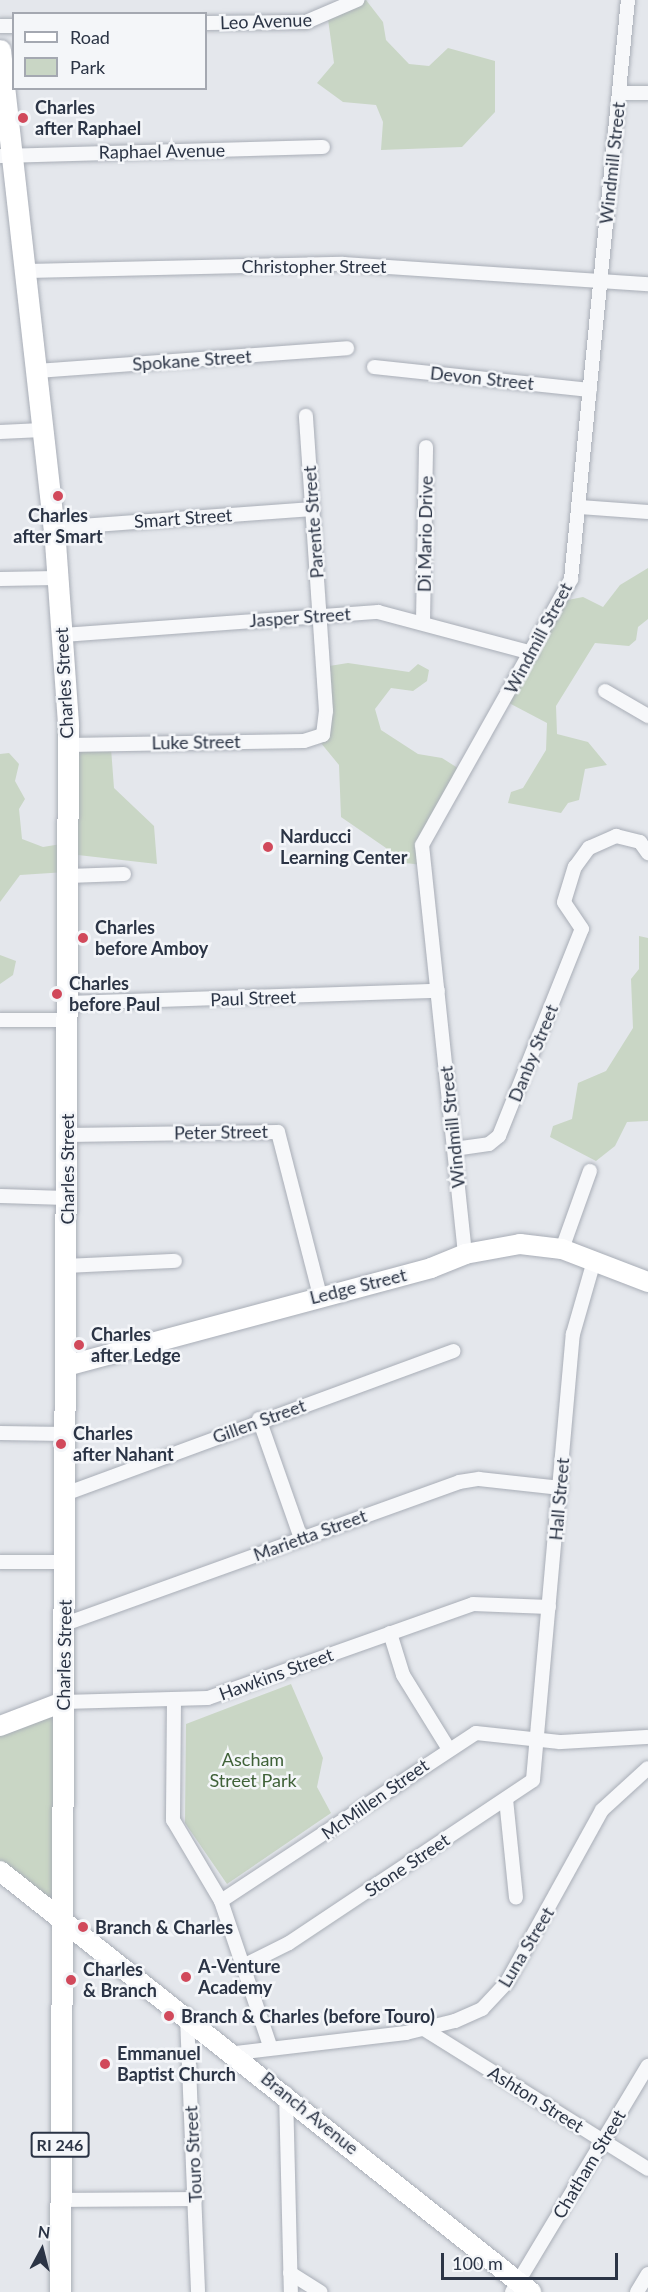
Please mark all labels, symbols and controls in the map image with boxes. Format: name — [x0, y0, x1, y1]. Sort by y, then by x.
street label: Leo Avenue — [219, 9, 313, 33]
legend — [12, 12, 207, 90]
text: Road — [70, 26, 110, 48]
text: Park — [70, 56, 105, 78]
place label: Charles after Raphael — [35, 97, 141, 140]
street label: Windmill Street — [595, 101, 629, 225]
marker: Charles after Raphael — [16, 111, 30, 125]
street label: Raphael Avenue — [98, 139, 226, 163]
street label: Christopher Street — [241, 255, 387, 277]
street label: Spokane Street — [132, 345, 252, 375]
street label: Devon Street — [429, 362, 535, 394]
street label: Parente Street — [298, 465, 328, 579]
street label: Di Mario Drive — [413, 476, 437, 592]
marker: Charles after Smart — [51, 489, 65, 503]
street label: Smart Street — [133, 504, 233, 532]
place label: Charles after Smart — [13, 505, 103, 548]
street label: Windmill Street — [500, 579, 576, 697]
street label: Jasper Street — [248, 603, 352, 631]
street label: Charles Street — [50, 627, 78, 739]
street label: Luke Street — [151, 730, 241, 754]
place label: Narducci Learning Center — [280, 826, 407, 868]
marker: Narducci Learning Center — [261, 840, 275, 854]
place label: Charles before Amboy — [95, 917, 209, 960]
marker: Charles before Amboy — [76, 931, 90, 945]
place label: Charles before Paul — [69, 973, 160, 1016]
street label: Paul Street — [210, 986, 296, 1010]
marker: Charles before Paul — [50, 987, 64, 1001]
street label: Danby Street — [504, 1001, 562, 1105]
street label: Windmill Street — [435, 1065, 469, 1189]
street label: Charles Street — [56, 1113, 78, 1225]
street label: Peter Street — [174, 1120, 268, 1144]
street label: Ledge Street — [307, 1264, 409, 1308]
place label: Charles after Ledge — [91, 1324, 181, 1366]
marker: Charles after Ledge — [72, 1338, 86, 1352]
street label: Gillen Street — [210, 1394, 308, 1448]
place label: Charles after Nahant — [73, 1423, 174, 1466]
marker: Charles after Nahant — [54, 1437, 68, 1451]
street label: Hall Street — [545, 1457, 573, 1541]
street label: Marietta Street — [250, 1505, 370, 1565]
street label: Charles Street — [52, 1599, 76, 1711]
street label: Hawkins Street — [216, 1643, 336, 1705]
park label: Ascham Street Park — [209, 1749, 297, 1792]
street label: McMillen Street — [317, 1754, 433, 1844]
street label: Stone Street — [361, 1829, 453, 1901]
street label: Luna Street — [494, 1903, 558, 1991]
place label: Branch & Charles — [95, 1916, 233, 1938]
marker: Branch & Charles — [76, 1920, 90, 1934]
place label: A-Venture Academy — [198, 1956, 280, 1998]
place label: Charles & Branch — [83, 1959, 157, 2002]
marker: A-Venture Academy — [179, 1970, 193, 1984]
marker: Charles & Branch — [64, 1973, 78, 1987]
place label: Branch & Charles (before Touro) — [181, 2005, 435, 2027]
marker: Branch & Charles (before Touro) — [162, 2009, 176, 2023]
place label: Emmanuel Baptist Church — [117, 2043, 236, 2086]
marker: Emmanuel Baptist Church — [98, 2057, 112, 2071]
street label: Ashton Street — [484, 2061, 588, 2137]
street label: Branch Avenue — [257, 2067, 363, 2159]
street label: Touro Street — [180, 2105, 206, 2203]
street label: Chatham Street — [548, 2106, 630, 2222]
road number: RI 246 — [30, 2132, 90, 2158]
north arrow — [12, 2220, 72, 2280]
text: N — [37, 2221, 52, 2242]
scale bar — [444, 2241, 621, 2279]
text: 100 m — [452, 2252, 503, 2274]

